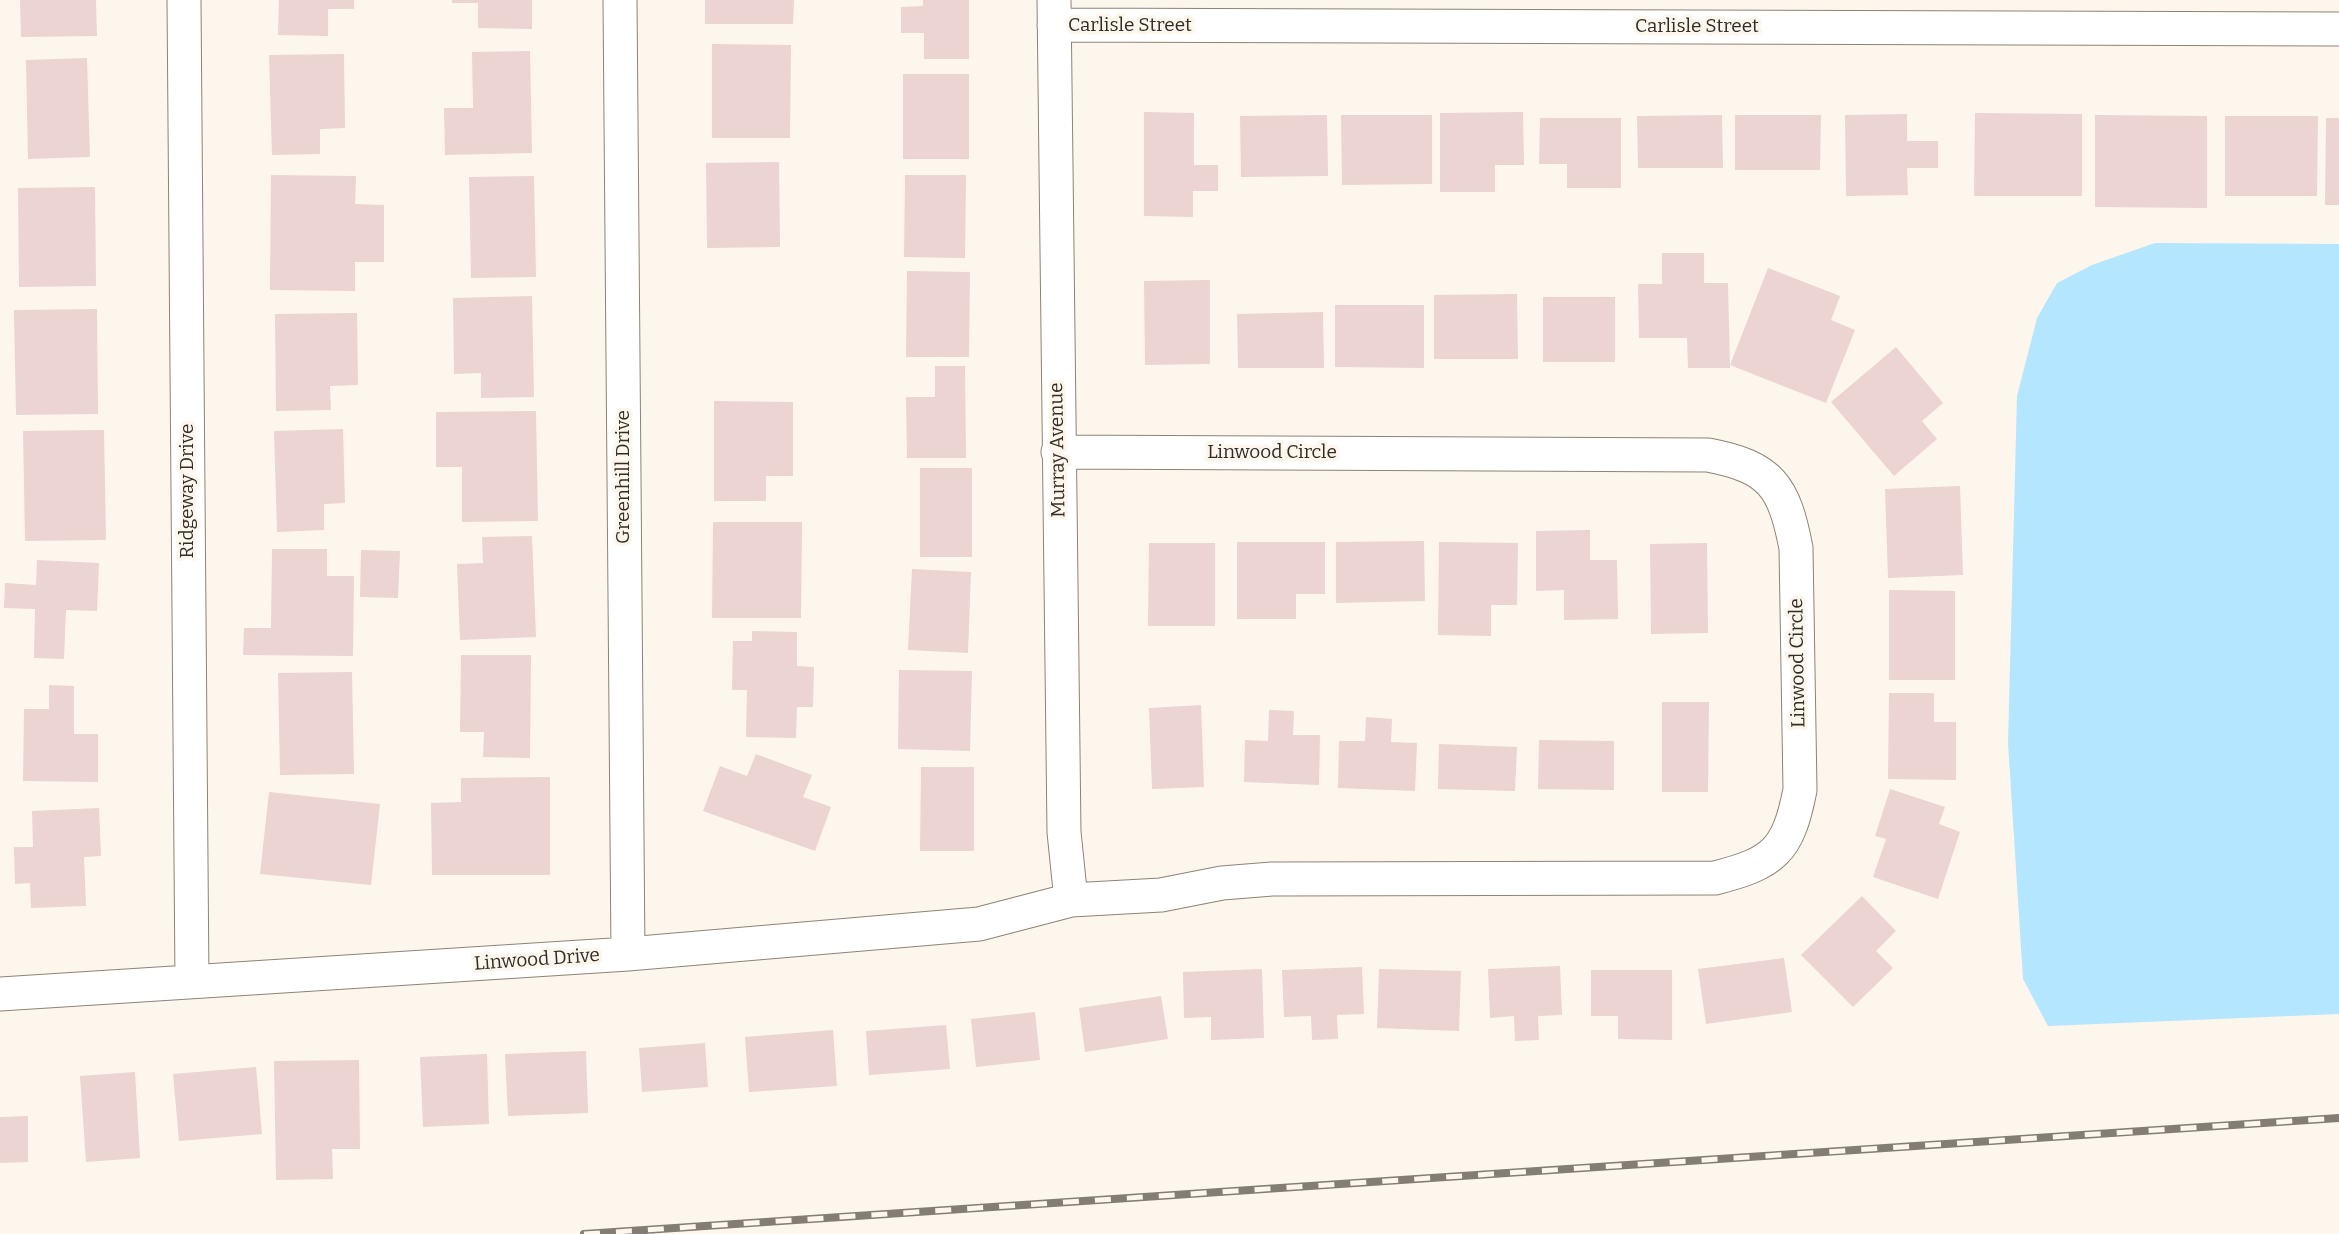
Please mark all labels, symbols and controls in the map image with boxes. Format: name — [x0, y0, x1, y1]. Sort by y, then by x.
street label: Carlisle Street — [1068, 15, 1192, 37]
street label: Carlisle Street — [1635, 16, 1759, 38]
street label: Murray Avenue — [1045, 382, 1071, 518]
street label: Greenhill Drive — [613, 410, 635, 544]
street label: Ridgeway Drive — [177, 424, 199, 558]
street label: Linwood Circle — [1207, 442, 1337, 464]
street label: Linwood Circle — [1785, 598, 1811, 728]
street label: Linwood Drive — [473, 944, 601, 976]

